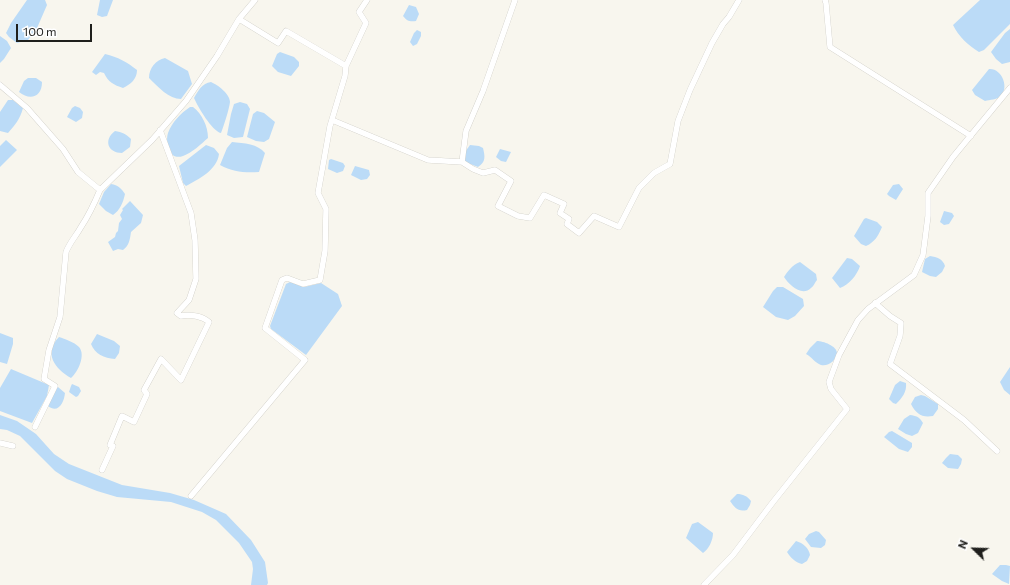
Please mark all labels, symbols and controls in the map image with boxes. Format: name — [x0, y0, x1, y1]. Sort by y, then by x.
scale bar — [18, 16, 94, 42]
text: 100 m — [23, 24, 57, 38]
north arrow — [954, 529, 994, 569]
text: N — [955, 538, 970, 550]

